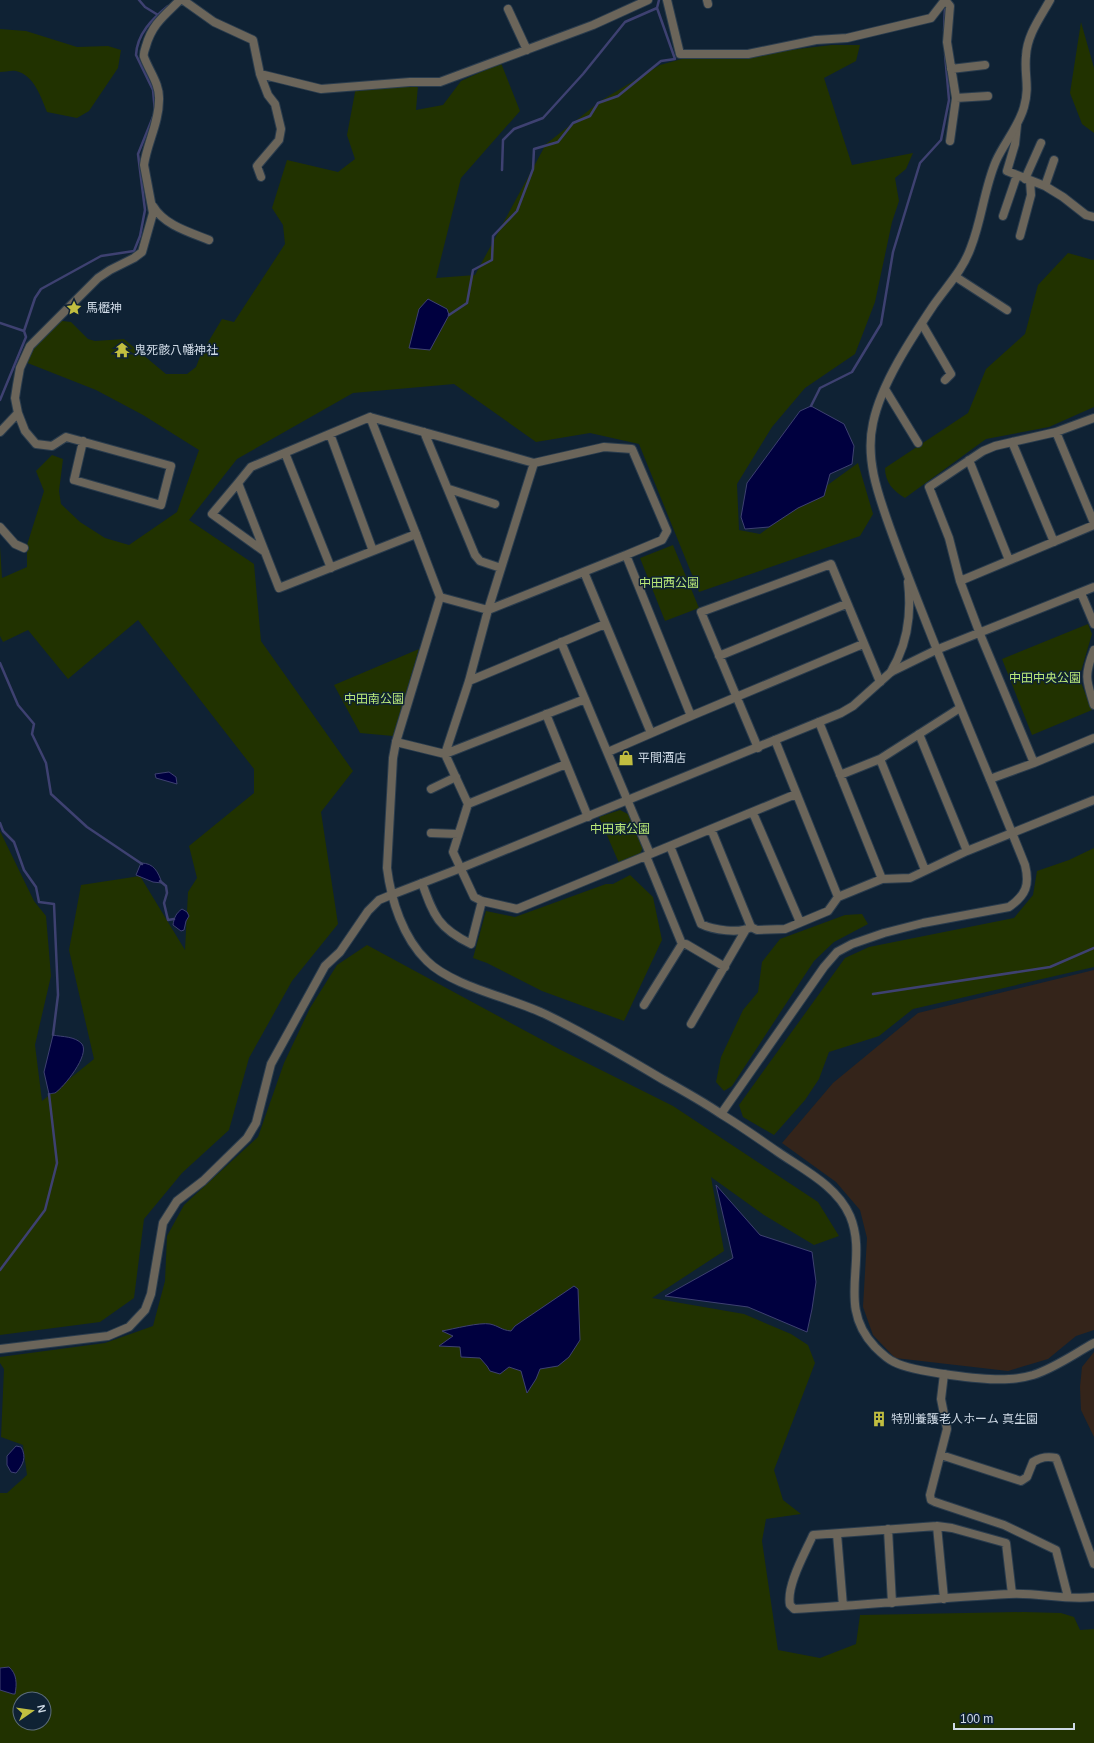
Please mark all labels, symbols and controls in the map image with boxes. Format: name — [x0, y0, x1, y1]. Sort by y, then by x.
place icon: 馬櫪神 — [65, 299, 83, 317]
place label: 馬櫪神 — [86, 301, 122, 315]
temple icon: 鬼死骸八幡神社 — [113, 341, 131, 359]
place label: 鬼死骸八幡神社 — [134, 343, 218, 357]
park label: 中田西公園 — [639, 576, 699, 590]
park label: 中田中央公園 — [1009, 671, 1081, 685]
park label: 中田南公園 — [344, 692, 404, 706]
shop icon: 平間酒店 — [617, 749, 635, 767]
place label: 平間酒店 — [638, 751, 686, 765]
park label: 中田東公園 — [590, 822, 650, 836]
building icon: 特別養護老人ホーム 真生園 — [870, 1410, 888, 1428]
place label: 特別養護老人ホーム 真生園 — [891, 1412, 1038, 1426]
north arrow — [12, 1691, 52, 1731]
text: N — [35, 1704, 48, 1714]
scale bar — [954, 1705, 1074, 1731]
text: 100 m — [960, 1712, 993, 1726]

